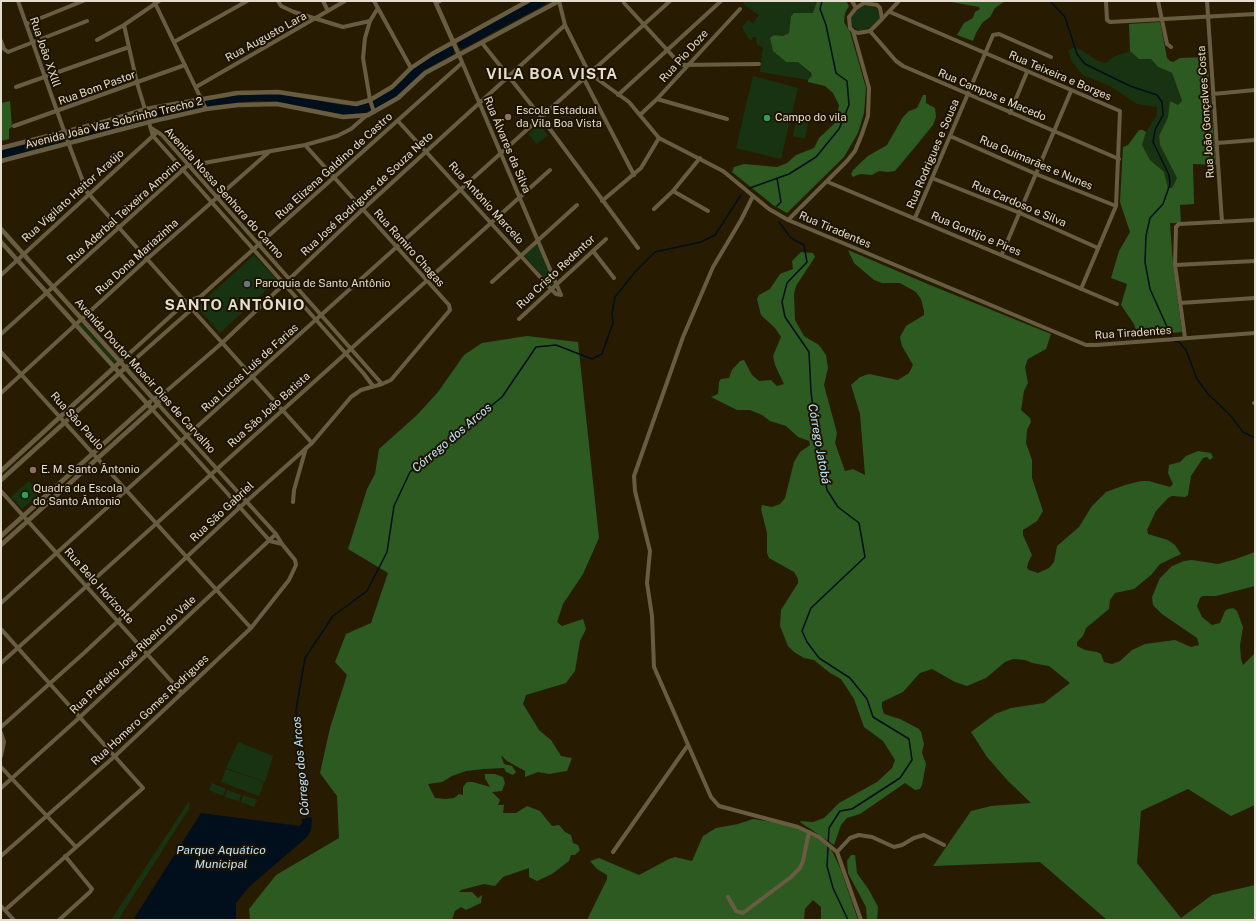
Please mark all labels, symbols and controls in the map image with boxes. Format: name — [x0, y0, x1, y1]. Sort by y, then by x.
street label: Rua Augusto Lara — [223, 9, 309, 65]
street label: Rua João XXlll — [27, 15, 63, 89]
street label: Rua Pio Doze — [657, 27, 711, 85]
street label: Rua João Gonçalves Costa — [1195, 45, 1217, 179]
street label: Rua Teixeira e Borges — [1007, 48, 1113, 104]
district label: VILA BOA VISTA — [486, 65, 618, 83]
street label: Rua Campos e Macedo — [936, 66, 1048, 124]
street label: Rua Bom Pastor — [57, 68, 137, 108]
street label: Avenida João Vaz Sobrinho Trecho 2 — [24, 94, 204, 152]
street label: Rua Álvares da Silva — [481, 95, 533, 195]
street label: Rua Rodrigues e Sousa — [904, 97, 962, 211]
place label: Escola Estadual da Vila Boa Vista — [516, 104, 602, 130]
street label: Rua Elizena Galdino de Castro — [273, 110, 395, 222]
place label: Campo do vila — [775, 111, 847, 125]
marker: Escola Estadual da Vila Boa Vista — [503, 112, 513, 122]
marker: Campo do vila — [762, 113, 772, 123]
street label: Avenida Nossa Senhora do Carmo — [162, 125, 286, 261]
street label: Rua José Rodrigues de Souza Neto — [298, 129, 436, 259]
street label: Rua Guimarães e Nunes — [977, 133, 1095, 193]
street label: Rua Vigilato Heitor Araújo — [19, 147, 127, 245]
street label: Rua Aderbal Teixeira Amorim — [64, 157, 184, 267]
street label: Rua Antônio Marcelo — [446, 159, 526, 247]
street label: Rua Cardoso e Silva — [970, 178, 1068, 230]
street label: Rua Ramiro Chagas — [371, 207, 447, 289]
street label: Rua Tiradentes — [797, 209, 873, 251]
street label: Rua Gontijo e Pires — [929, 209, 1023, 259]
street label: Rua Dona Mariazinha — [93, 216, 181, 298]
street label: Rua Cristo Redentor — [514, 232, 598, 312]
place label: Paroquia de Santo Antônio — [255, 277, 390, 291]
marker: Paroquia de Santo Antônio — [242, 279, 252, 289]
street label: Avenida Doutor Moacir Dias de Carvalho — [72, 296, 218, 456]
district label: SANTO ANTÔNIO — [165, 296, 305, 314]
street label: Rua Lucas Luís de Farias — [199, 321, 301, 415]
street label: Rua Tiradentes — [1094, 324, 1172, 342]
street label: Rua São João Batista — [225, 370, 313, 450]
street label: Rua São Paulo — [47, 389, 107, 453]
water label: Córrego dos Arcos — [409, 400, 495, 476]
water label: Córrego Jatobá — [805, 403, 833, 485]
place label: E. M. Santo Ãntonio — [41, 463, 140, 477]
marker: E. M. Santo Ãntonio — [28, 465, 38, 475]
street label: Rua São Gabriel — [187, 479, 257, 545]
place label: Quadra da Escola do Santo Ântonio — [33, 482, 122, 508]
marker: Quadra da Escola do Santo Ântonio — [20, 490, 30, 500]
street label: Rua Belo Horizonte — [61, 545, 137, 627]
street label: Rua Prefeito José Ribeiro do Vale — [67, 593, 199, 717]
street label: Rua Homero Gomes Rodrigues — [88, 652, 212, 768]
water label: Córrego dos Arcos — [289, 716, 313, 816]
water label: Parque Aquático Municipal — [176, 843, 266, 871]

